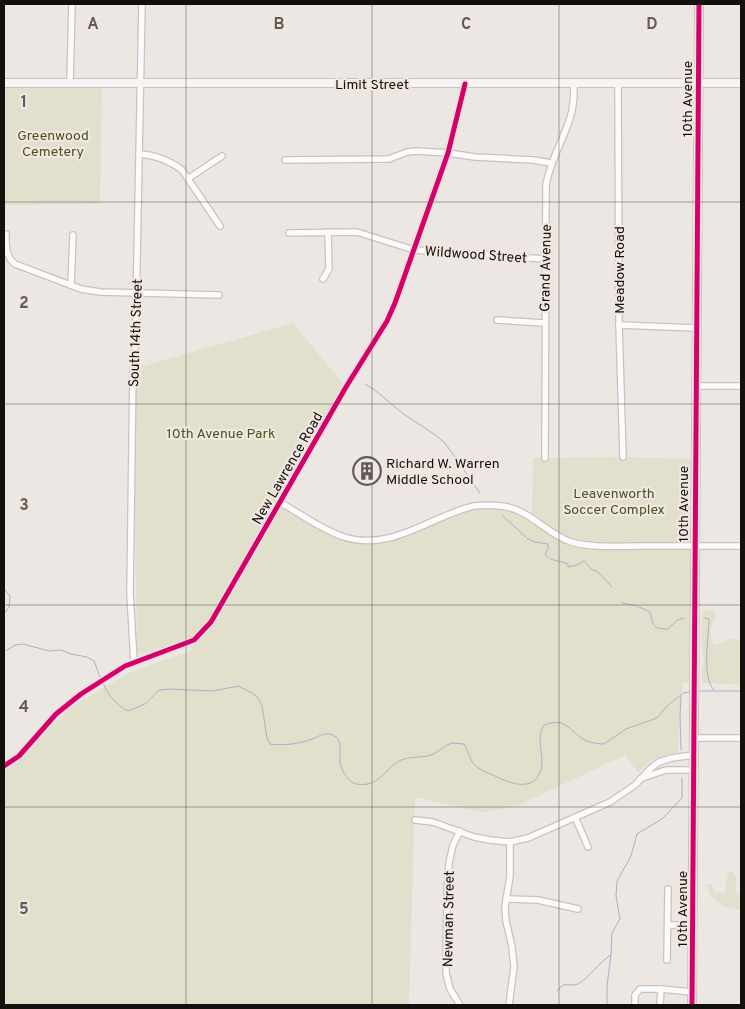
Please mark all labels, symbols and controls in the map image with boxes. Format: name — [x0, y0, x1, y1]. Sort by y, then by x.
text: A — [87, 15, 99, 35]
text: B — [273, 15, 285, 35]
text: C — [461, 15, 471, 35]
text: D — [646, 15, 658, 35]
street label: 10th Avenue — [680, 61, 697, 137]
street label: Limit Street — [335, 77, 409, 94]
text: 1 — [21, 93, 27, 113]
park label: Greenwood Cemetery — [17, 128, 89, 161]
street label: Grand Avenue — [537, 224, 556, 312]
street label: Meadow Road — [612, 226, 629, 314]
street label: Wildwood Street — [424, 243, 528, 268]
street label: South 14th Street — [126, 279, 147, 388]
text: 2 — [19, 294, 29, 314]
street label: New Lawrence Road — [249, 410, 327, 528]
park label: 10th Avenue Park — [167, 426, 275, 443]
building icon: Richard W. Warren Middle School — [352, 456, 382, 486]
place label: Richard W. Warren Middle School — [386, 456, 500, 489]
street label: 10th Avenue — [676, 466, 693, 542]
park label: Leavenworth Soccer Complex — [563, 486, 665, 519]
text: 3 — [19, 496, 29, 516]
text: 4 — [19, 698, 29, 718]
street label: Newman Street — [440, 871, 459, 967]
street label: 10th Avenue — [675, 871, 692, 947]
text: 5 — [19, 900, 29, 920]

